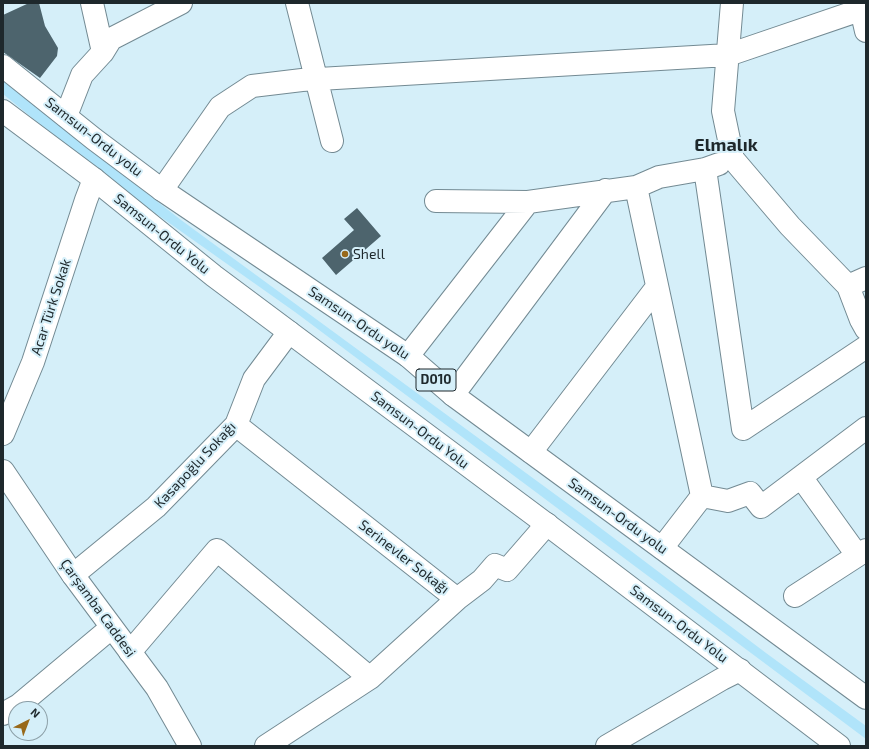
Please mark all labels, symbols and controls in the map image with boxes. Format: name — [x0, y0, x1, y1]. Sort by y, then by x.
street label: Samsun-Ordu yolu — [42, 94, 146, 180]
district label: Elmalık — [694, 134, 758, 156]
street label: Samsun-Ordu Yolu — [111, 190, 213, 278]
place label: Shell — [353, 246, 385, 262]
marker: Shell — [340, 249, 350, 259]
street label: Acar Türk Sokak — [27, 257, 75, 357]
street label: Samsun-Ordu yolu — [305, 283, 413, 363]
road number: D010 — [416, 369, 456, 391]
street label: Samsun-Ordu Yolu — [368, 388, 472, 472]
street label: Kasapoğlu Sokağı — [151, 418, 239, 512]
street label: Samsun-Ordu yolu — [565, 474, 671, 558]
street label: Serinevler Sokağı — [356, 517, 452, 597]
street label: Çarşamba Caddesi — [57, 556, 139, 660]
street label: Samsun-Ordu Yolu — [627, 582, 731, 666]
north arrow — [8, 701, 48, 741]
text: N — [28, 705, 43, 720]

